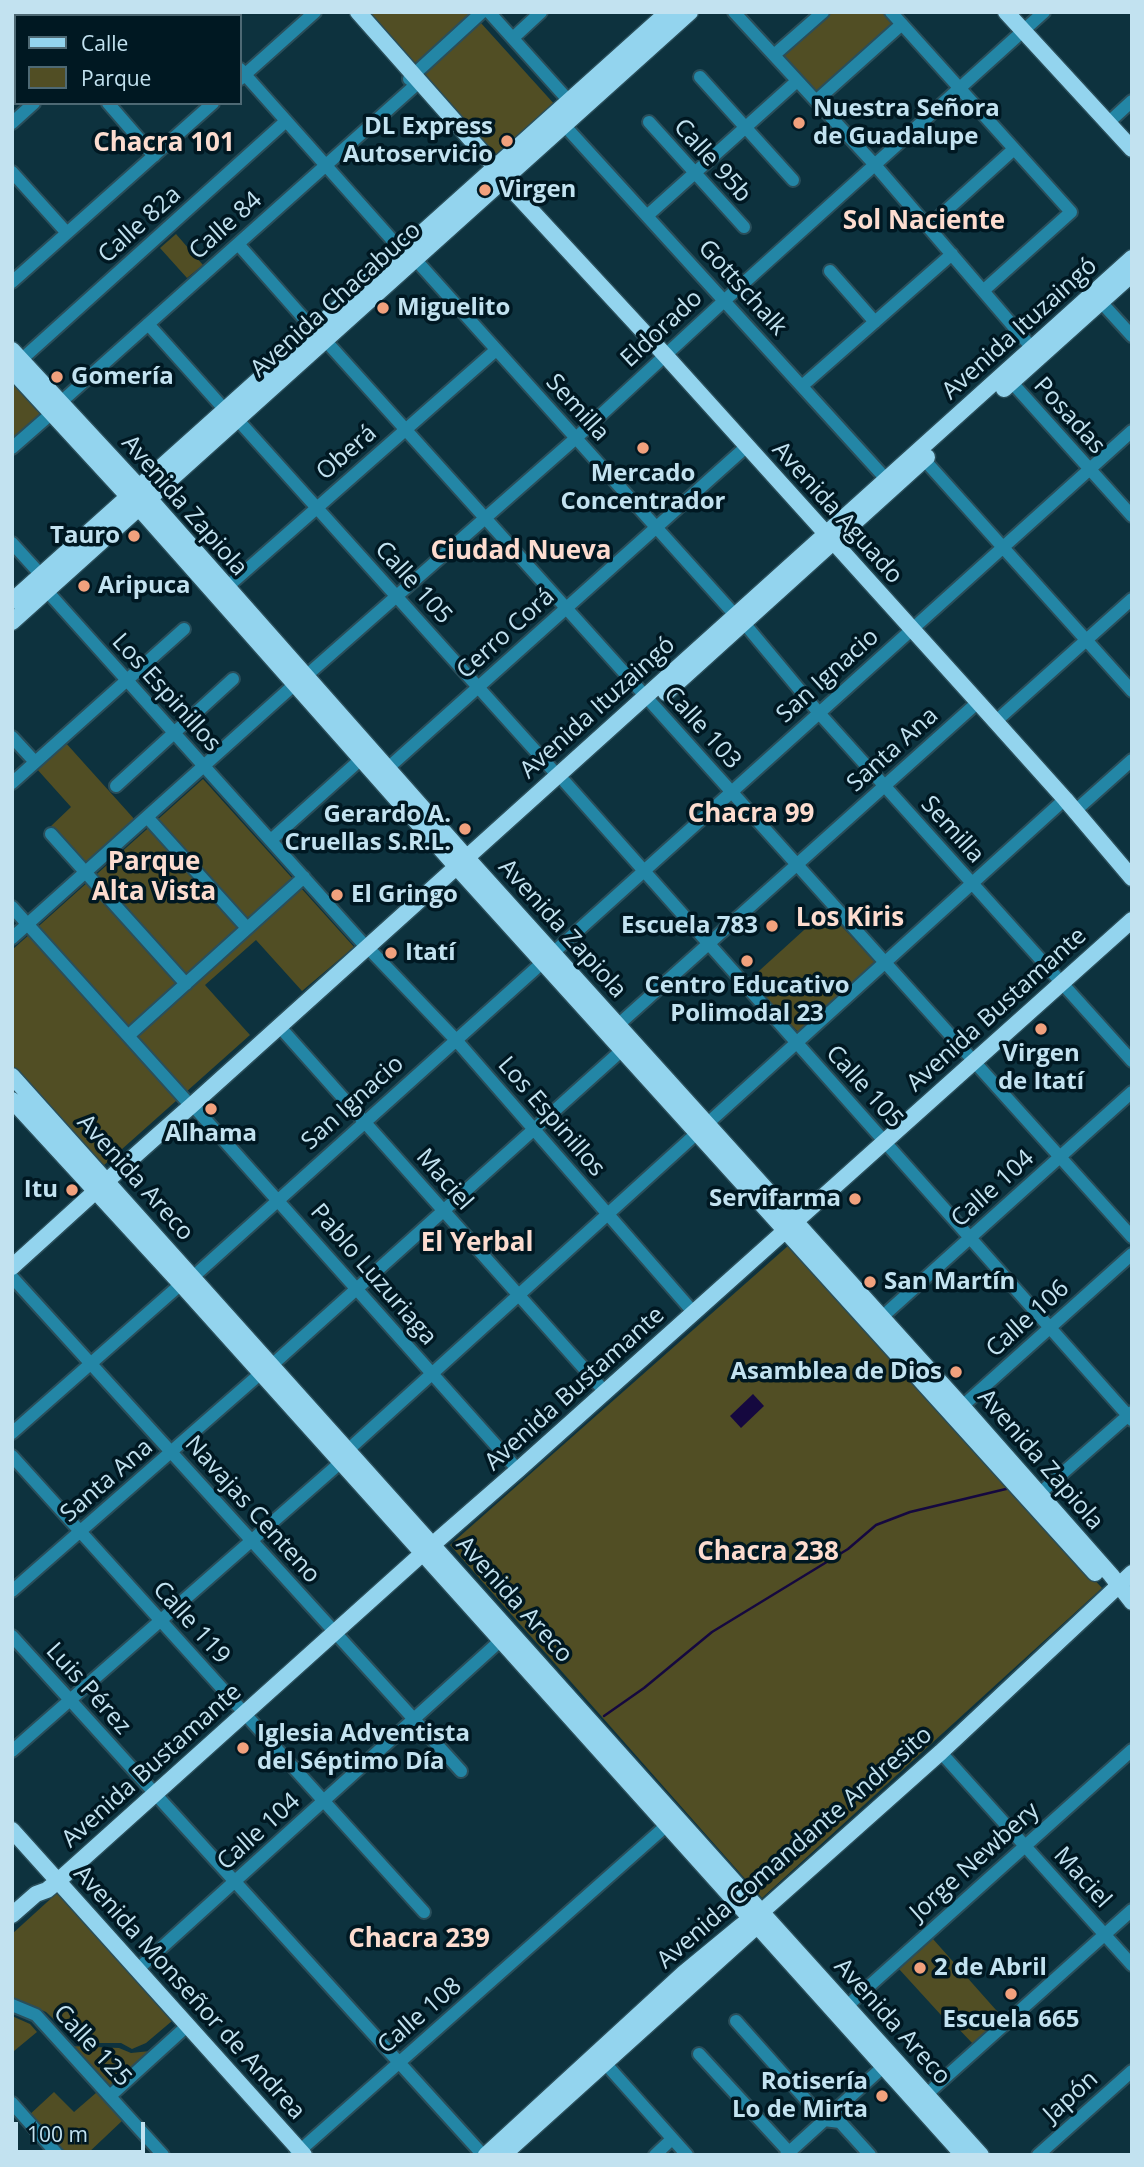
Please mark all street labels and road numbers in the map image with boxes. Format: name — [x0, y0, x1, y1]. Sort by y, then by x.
street label: Calle 95b — [667, 113, 757, 209]
street label: Calle 82a — [93, 180, 187, 270]
street label: Calle 84 — [184, 186, 268, 266]
street label: Avenida Chacabuco — [245, 216, 427, 384]
street label: Gottschalk — [692, 234, 792, 342]
street label: Avenida Ituzaingó — [937, 252, 1103, 406]
street label: Eldorado — [615, 284, 709, 374]
street label: Semilla — [539, 369, 615, 447]
street label: Posadas — [1027, 372, 1111, 460]
street label: Oberá — [311, 419, 383, 487]
street label: Avenida Zapiola — [115, 430, 253, 582]
street label: Avenida Aguado — [766, 436, 908, 590]
street label: Calle 105 — [368, 536, 458, 630]
street label: Cerro Corá — [451, 583, 561, 685]
street label: San Ignacio — [771, 623, 885, 729]
street label: Los Espinillos — [105, 628, 227, 758]
street label: Avenida Ituzaingó — [515, 631, 681, 785]
street label: Calle 103 — [657, 681, 747, 775]
street label: Santa Ana — [842, 702, 944, 798]
street label: Semilla — [914, 791, 990, 869]
street label: Avenida Zapiola — [492, 853, 632, 1005]
street label: Avenida Bustamante — [901, 922, 1093, 1098]
street label: Calle 105 — [819, 1040, 909, 1134]
street label: San Ignacio — [296, 1050, 410, 1156]
street label: Los Espinillos — [491, 1051, 611, 1183]
street label: Avenida Areco — [71, 1109, 199, 1247]
street label: Maciel — [410, 1143, 478, 1217]
street label: Calle 104 — [946, 1144, 1040, 1234]
street label: Pablo Luzuriaga — [304, 1198, 442, 1352]
street label: Calle 106 — [981, 1274, 1075, 1364]
street label: Avenida Bustamante — [479, 1301, 671, 1477]
street label: Avenida Zapiola — [971, 1384, 1109, 1536]
street label: Navajas Centeno — [178, 1430, 326, 1590]
street label: Santa Ana — [55, 1433, 159, 1529]
street label: Avenida Areco — [450, 1531, 578, 1669]
street label: Calle 119 — [146, 1576, 236, 1670]
street label: Luis Pérez — [39, 1637, 137, 1741]
street label: Avenida Bustamante — [56, 1678, 248, 1854]
street label: Avenida Comandante Andresito — [652, 1721, 938, 1975]
street label: Calle 104 — [212, 1787, 306, 1877]
street label: Jorge Newbery — [905, 1797, 1045, 1927]
street label: Maciel — [1047, 1842, 1117, 1914]
street label: Avenida Monseñor de Andrea — [67, 1860, 311, 2126]
street label: Avenida Areco — [828, 1953, 956, 2091]
street label: Calle 108 — [372, 1972, 468, 2060]
street label: Calle 125 — [47, 1999, 137, 2093]
street label: Japón — [1038, 2065, 1104, 2129]

